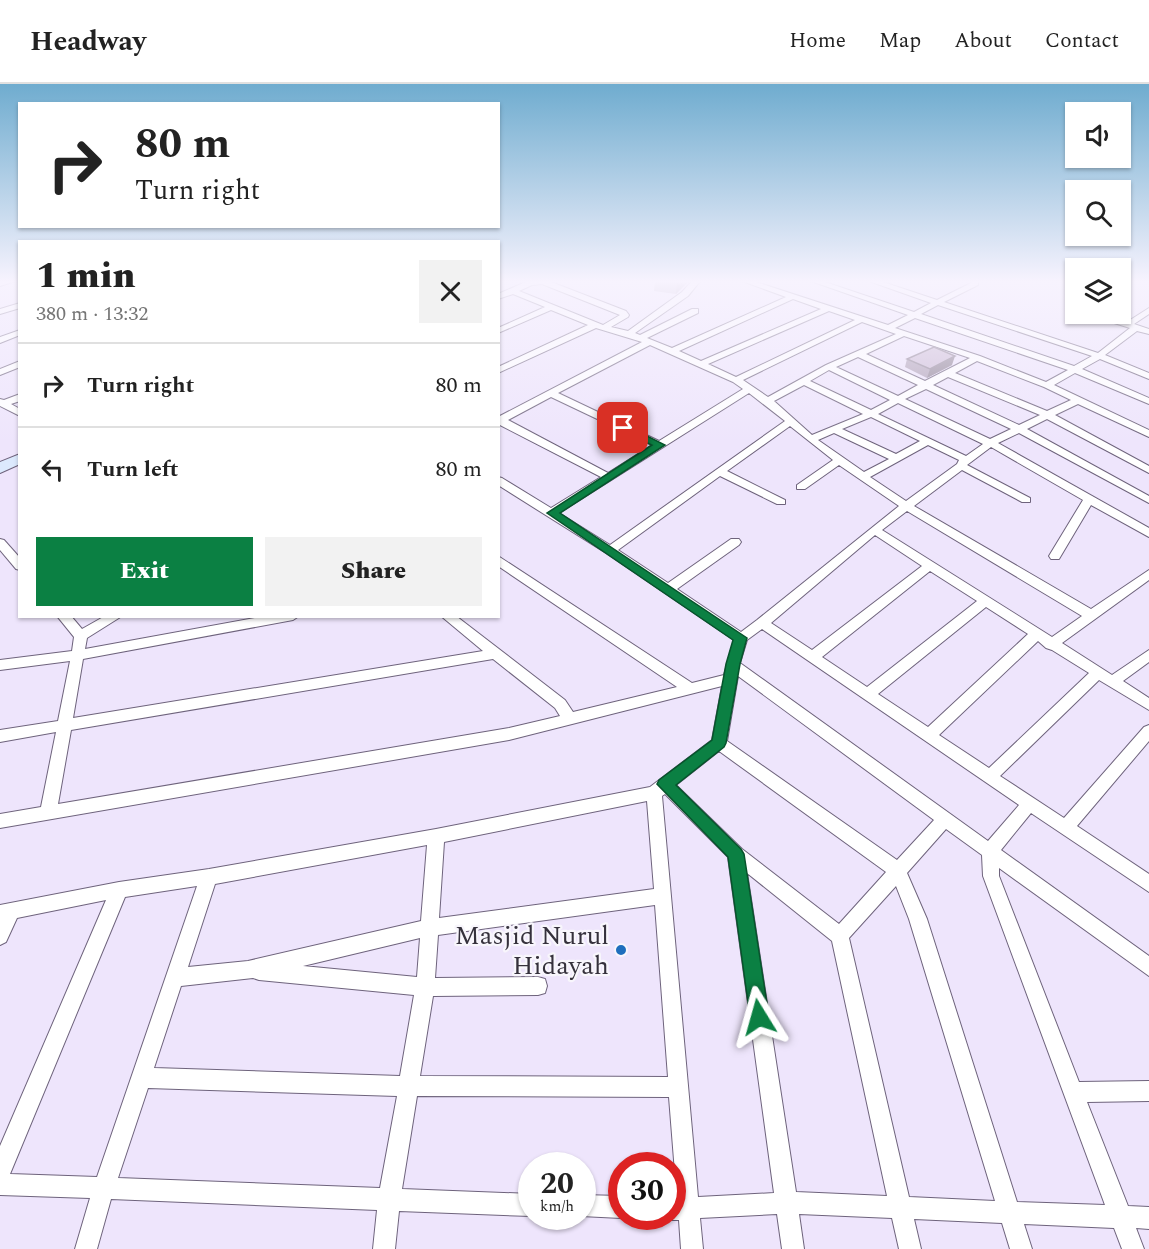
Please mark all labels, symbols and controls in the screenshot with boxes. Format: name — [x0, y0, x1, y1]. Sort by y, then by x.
text: Headway — [30, 20, 146, 63]
text: Home — [789, 25, 846, 57]
text: Map — [879, 25, 921, 57]
text: About — [954, 25, 1012, 57]
text: Contact — [1045, 25, 1119, 57]
map controls — [1065, 102, 1131, 324]
button: sound — [1065, 102, 1131, 168]
text: 80 m — [135, 113, 230, 176]
icon: right — [36, 126, 114, 204]
text: Turn right — [135, 170, 260, 212]
button: search — [1065, 180, 1131, 246]
text: 1 min — [36, 249, 136, 304]
button: layers — [1065, 258, 1131, 324]
button: close — [419, 260, 482, 323]
text: 380 m · 13:32 — [36, 299, 148, 329]
icon: right — [36, 369, 69, 402]
text: Turn right — [87, 369, 194, 402]
text: 80 m — [436, 369, 482, 402]
pin — [597, 402, 648, 453]
icon: arrive — [606, 411, 639, 444]
icon: left — [36, 453, 69, 486]
text: Turn left — [87, 453, 179, 486]
text: 80 m — [436, 453, 482, 486]
button: Exit — [36, 537, 253, 606]
button: Share — [265, 537, 482, 606]
place label: Masjid Nurul Hidayah — [455, 916, 609, 986]
marker: Masjid Nurul Hidayah — [614, 943, 628, 957]
position arrow — [727, 985, 791, 1049]
speed limit sign: 30 — [608, 1152, 686, 1230]
text: 20 — [540, 1161, 574, 1207]
text: km/h — [540, 1195, 574, 1218]

